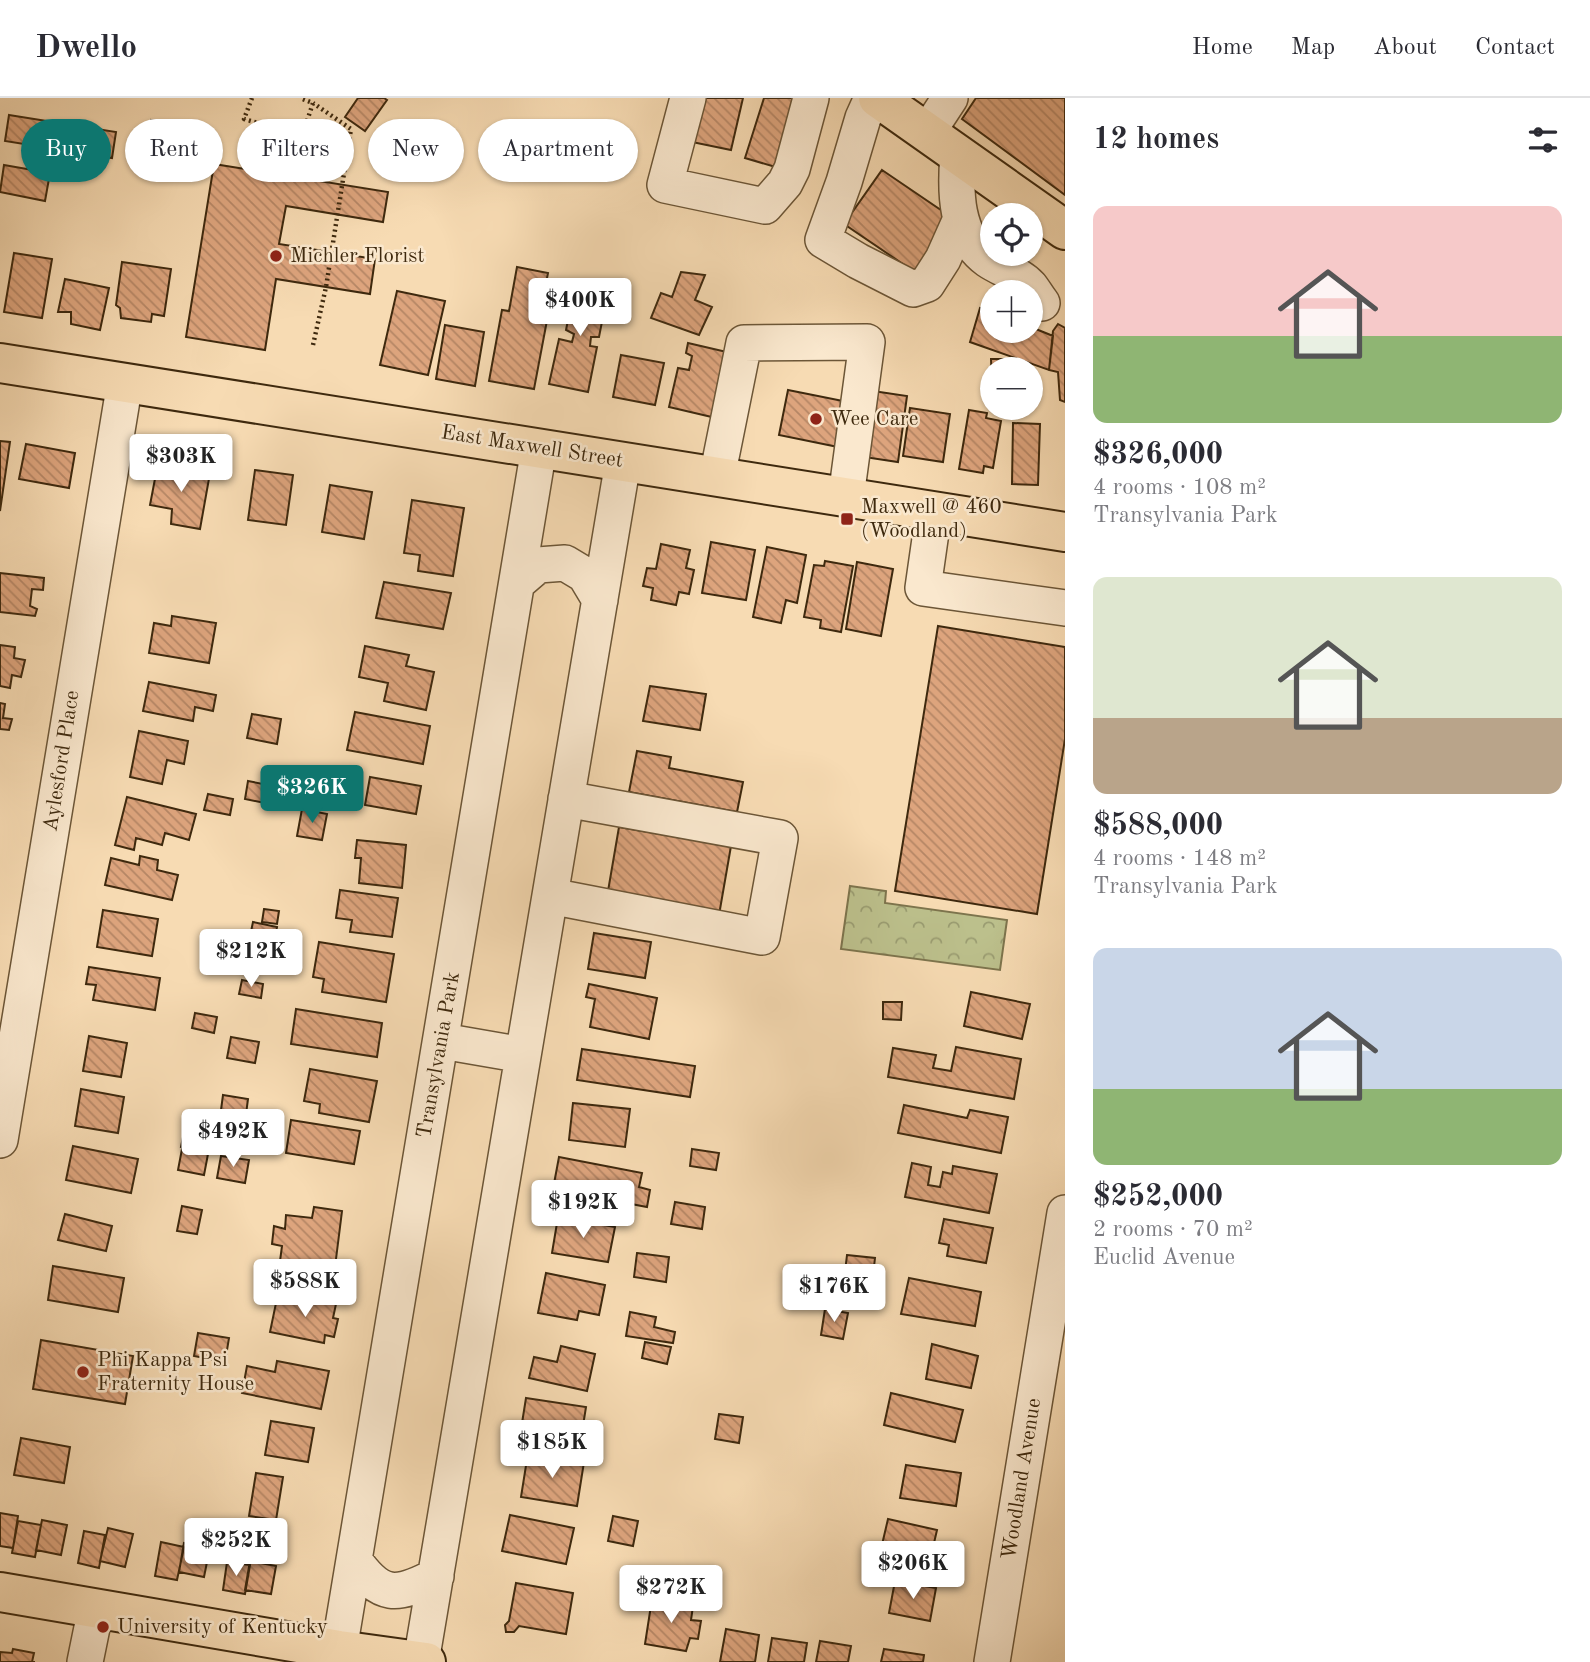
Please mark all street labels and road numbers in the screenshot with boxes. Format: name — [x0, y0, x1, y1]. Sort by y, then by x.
street label: East Maxwell Street — [440, 422, 624, 472]
street label: Aylesford Place — [40, 689, 84, 833]
street label: Transylvania Park — [414, 970, 464, 1140]
street label: Woodland Avenue — [999, 1397, 1045, 1561]

